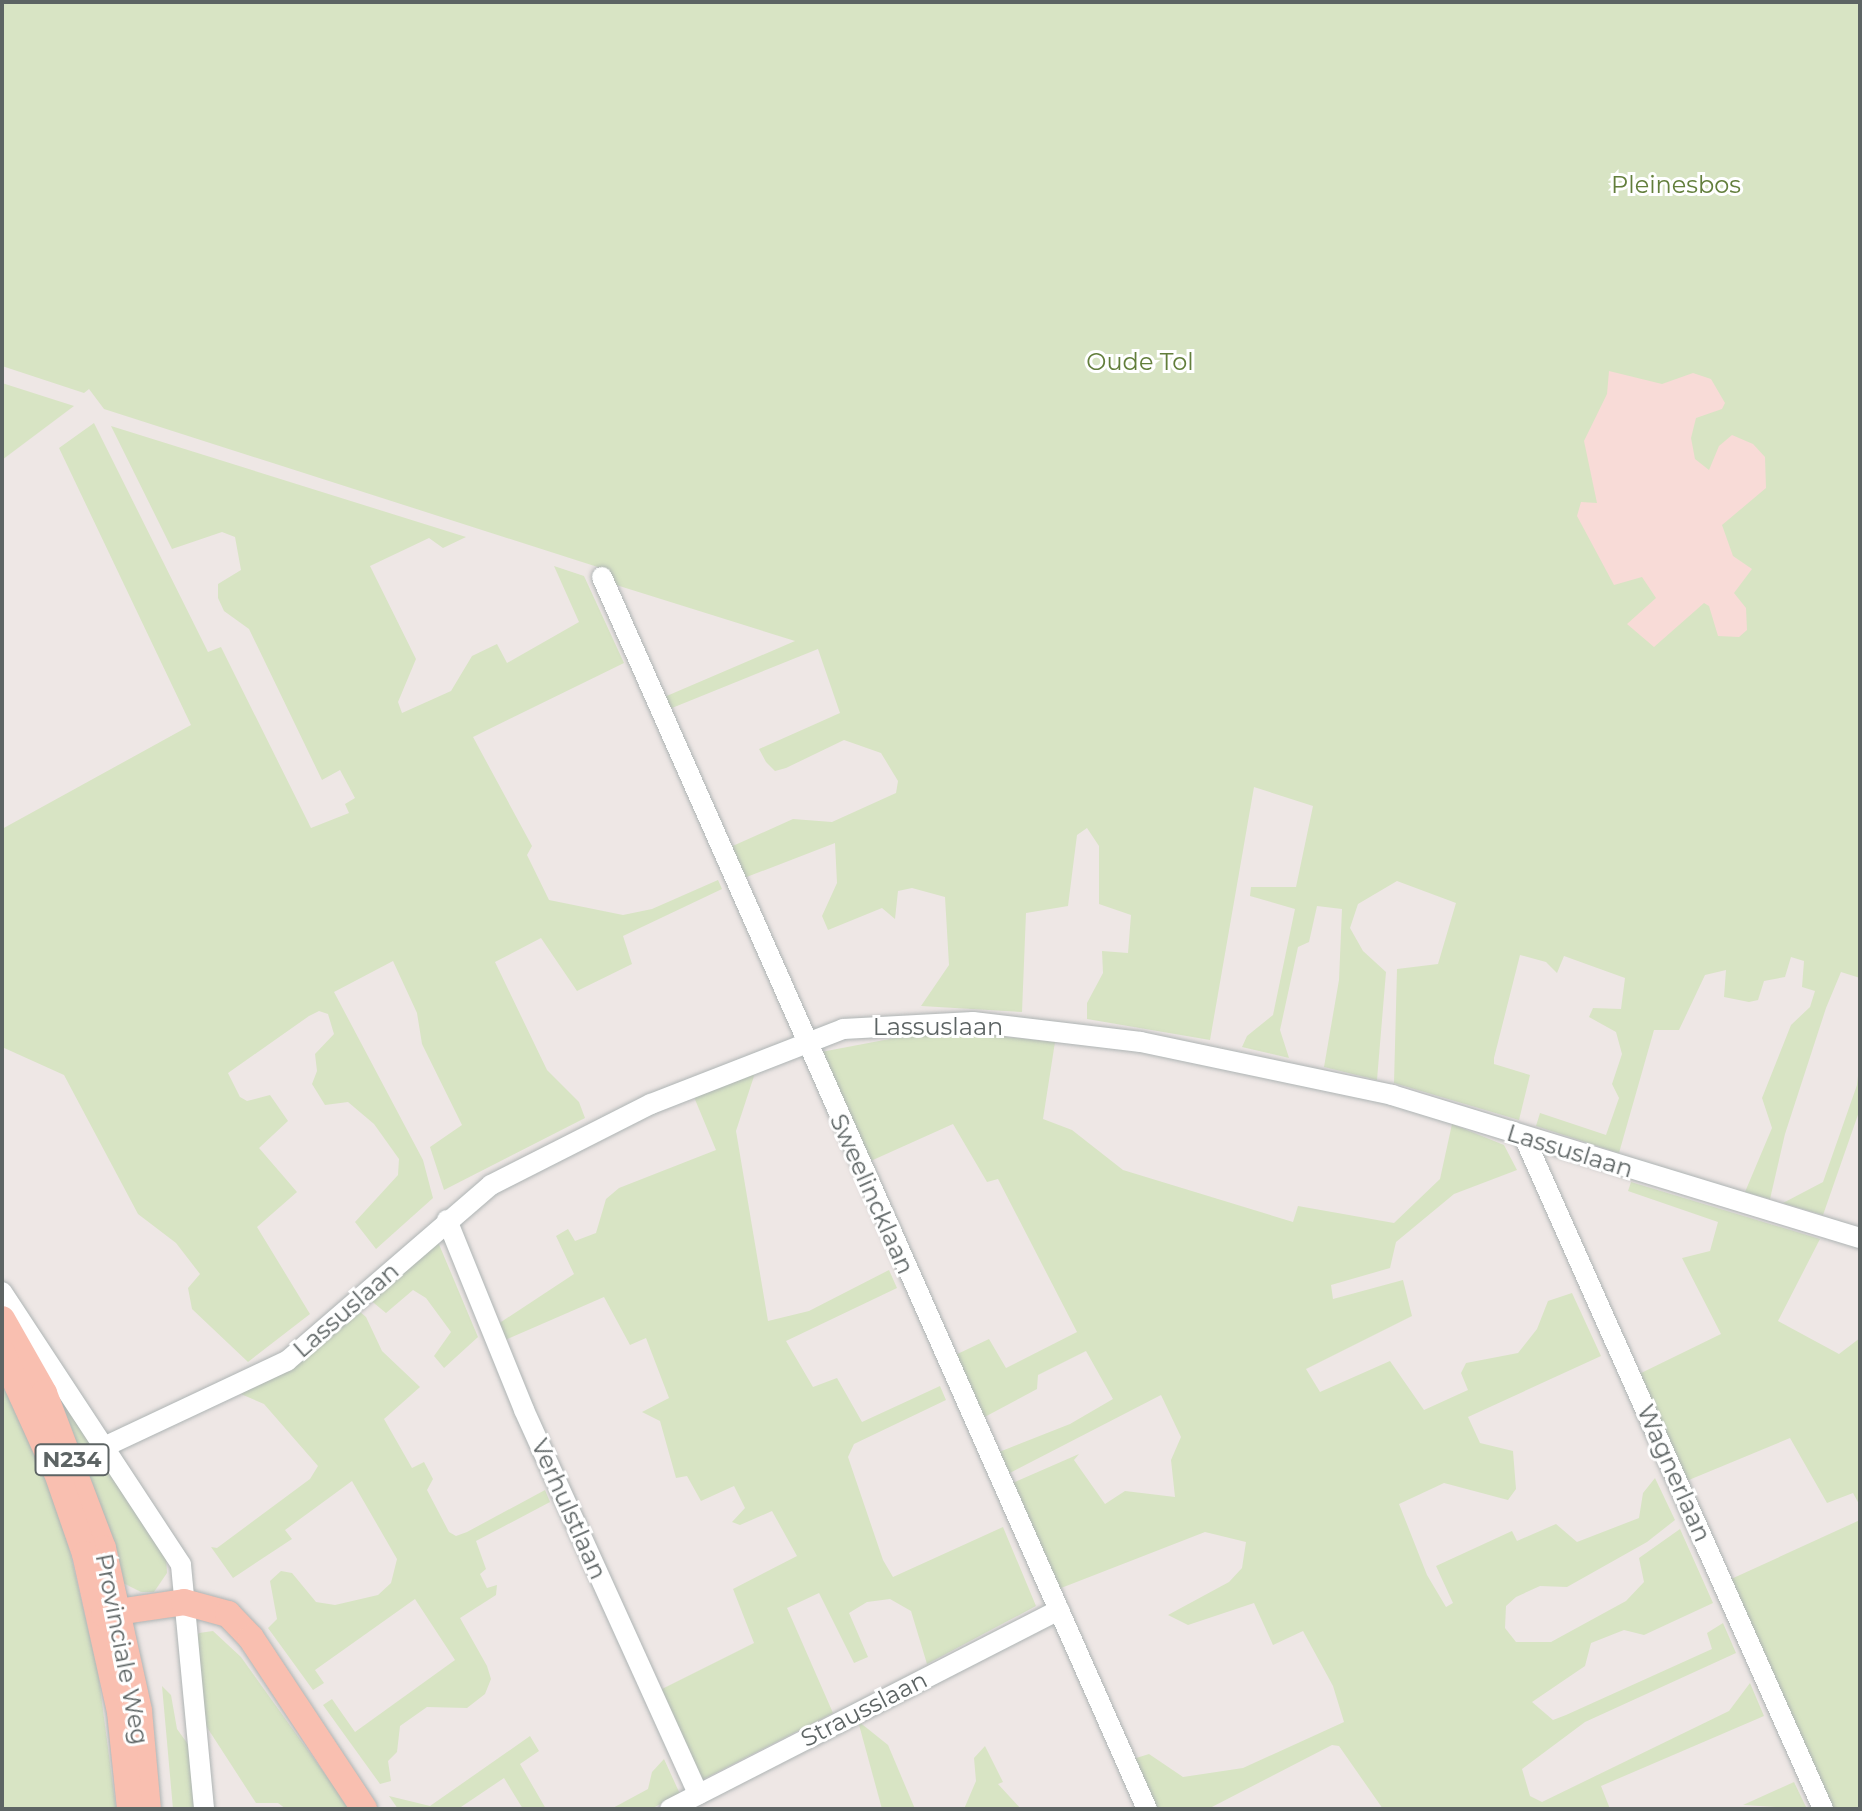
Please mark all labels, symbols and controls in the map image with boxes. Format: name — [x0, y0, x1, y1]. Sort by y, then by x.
park label: Pleinesbos — [1611, 171, 1741, 199]
park label: Oude Tol — [1086, 348, 1194, 376]
street label: Lassuslaan — [873, 1013, 1003, 1041]
street label: Sweelincklaan — [824, 1110, 920, 1278]
street label: Lassuslaan — [1503, 1118, 1637, 1184]
street label: Lassuslaan — [287, 1256, 405, 1364]
street label: Wagnerlaan — [1631, 1400, 1717, 1546]
street label: Verhulstlaan — [525, 1434, 613, 1584]
road number: N234 — [34, 1442, 110, 1478]
street label: Provinciale Weg — [89, 1551, 155, 1747]
street label: Strausslaan — [796, 1665, 932, 1753]

